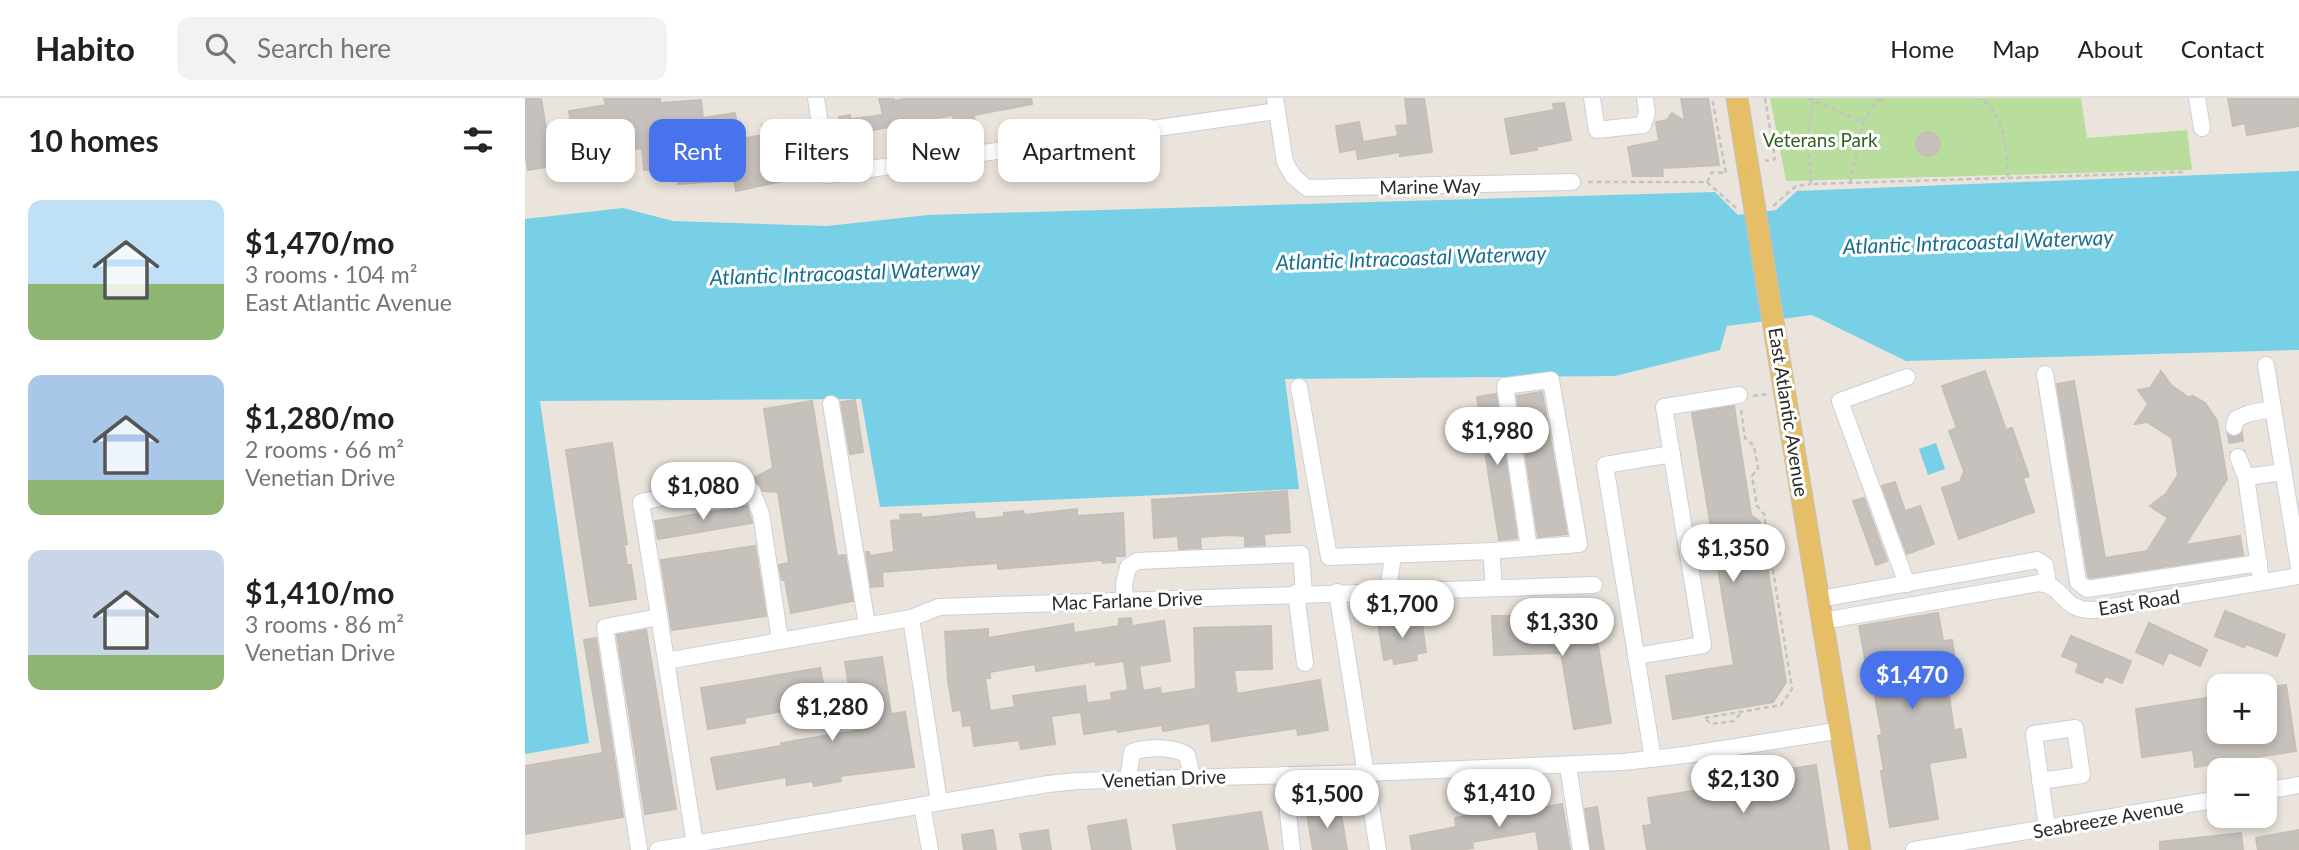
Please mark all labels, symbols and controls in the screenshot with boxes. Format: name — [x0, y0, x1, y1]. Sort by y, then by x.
search box — [177, 17, 667, 80]
text: Habito — [35, 28, 135, 68]
icon: search — [201, 29, 239, 67]
text: Search here — [257, 32, 391, 64]
text: Home — [1890, 34, 1954, 63]
text: Map — [1992, 34, 2040, 63]
text: About — [2078, 34, 2143, 63]
text: Contact — [2181, 34, 2264, 63]
chip: Buy — [546, 119, 635, 182]
chip: Rent — [649, 119, 746, 182]
chip: Filters — [760, 119, 873, 182]
chip: New — [887, 119, 984, 182]
chip: Apartment — [998, 119, 1160, 182]
icon: filters — [459, 121, 497, 159]
text: 10 homes — [28, 122, 159, 158]
park label: Veterans Park — [1762, 128, 1878, 151]
street label: Marine Way — [1379, 174, 1481, 198]
text: $1,470/mo — [245, 224, 394, 260]
water label: Atlantic Intracoastal Waterway — [1841, 224, 2115, 258]
icon: home — [84, 228, 168, 312]
water label: Atlantic Intracoastal Waterway — [1274, 240, 1548, 274]
water label: Atlantic Intracoastal Waterway — [708, 255, 982, 289]
text: 3 rooms · 104 m² — [245, 260, 417, 288]
text: East Atlantic Avenue — [245, 288, 452, 316]
street label: East Atlantic Avenue — [1764, 326, 1814, 498]
text: $1,280/mo — [245, 399, 394, 435]
icon: home — [84, 403, 168, 487]
pin: $1,980 — [1440, 408, 1554, 467]
text: $1,980 — [1461, 416, 1533, 444]
text: 2 rooms · 66 m² — [245, 435, 404, 463]
pin: $1,080 — [646, 462, 760, 522]
text: Venetian Drive — [245, 463, 395, 491]
text: $1,080 — [667, 471, 739, 499]
pin: $1,350 — [1676, 524, 1790, 584]
text: $1,350 — [1697, 533, 1769, 561]
text: $1,410/mo — [245, 574, 394, 610]
icon: home — [84, 578, 168, 662]
pin: $1,700 — [1345, 580, 1459, 640]
street label: East Road — [2097, 584, 2181, 620]
street label: Mac Farlane Drive — [1051, 586, 1203, 614]
text: $1,700 — [1366, 589, 1438, 617]
pin: $1,330 — [1505, 598, 1619, 658]
text: $1,330 — [1526, 607, 1598, 635]
text: 3 rooms · 86 m² — [245, 610, 404, 638]
text: Venetian Drive — [245, 638, 395, 666]
pin: $1,470 — [1855, 652, 1969, 711]
text: $1,470 — [1876, 660, 1948, 688]
map controls — [2207, 674, 2277, 828]
button: + — [2207, 674, 2277, 744]
pin: $1,280 — [775, 684, 889, 743]
text: $1,280 — [796, 692, 868, 720]
pin: $2,130 — [1686, 756, 1800, 815]
button: − — [2207, 758, 2277, 828]
street label: Venetian Drive — [1102, 764, 1226, 792]
text: $2,130 — [1707, 764, 1779, 792]
pin: $1,500 — [1270, 770, 1384, 830]
pin: $1,410 — [1442, 770, 1556, 829]
text: $1,410 — [1463, 778, 1535, 806]
text: $1,500 — [1291, 779, 1363, 807]
street label: Seabreeze Avenue — [2031, 793, 2185, 843]

